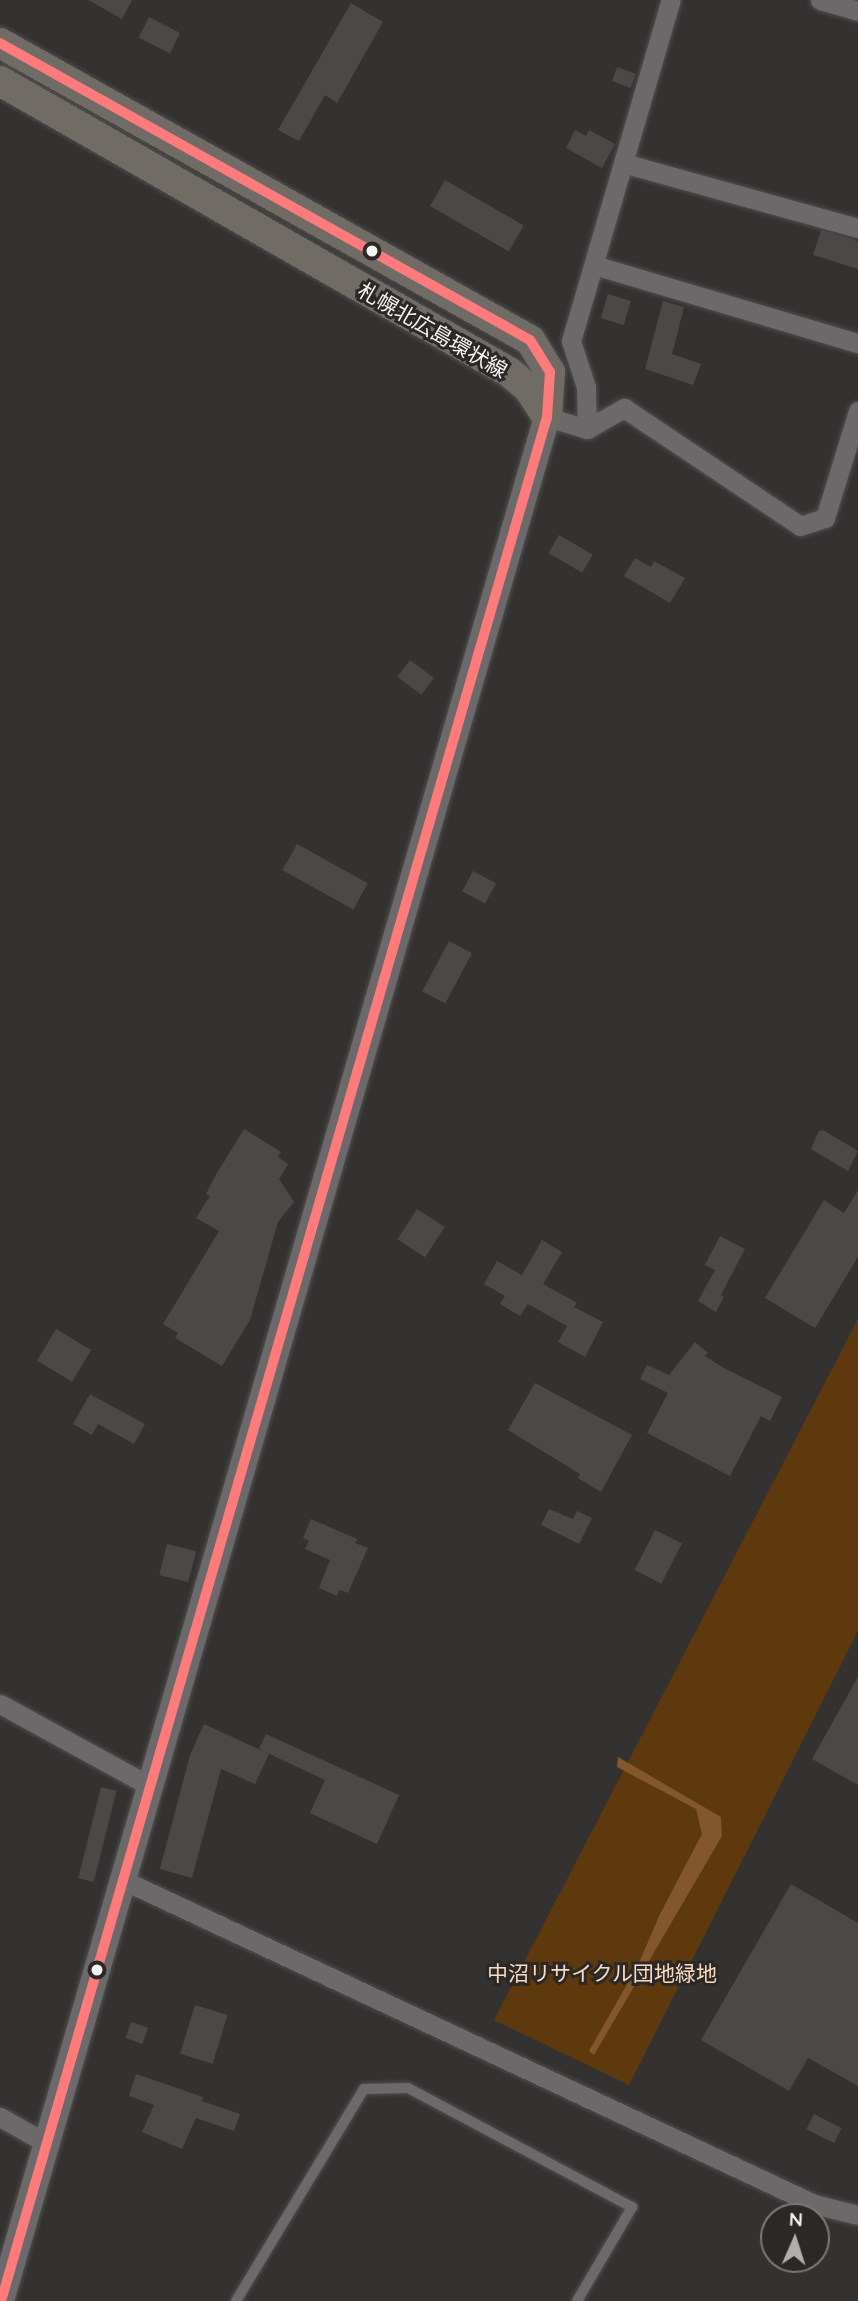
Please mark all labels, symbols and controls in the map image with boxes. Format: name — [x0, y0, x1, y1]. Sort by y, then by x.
unlabelled marker — [365, 244, 379, 258]
street label: 札幌北広島環状線 — [354, 277, 512, 383]
park label: 中沼リサイクル団地緑地 — [487, 1960, 717, 1986]
unlabelled marker — [90, 1963, 104, 1977]
north arrow — [760, 2203, 830, 2273]
text: N — [788, 2207, 804, 2231]

